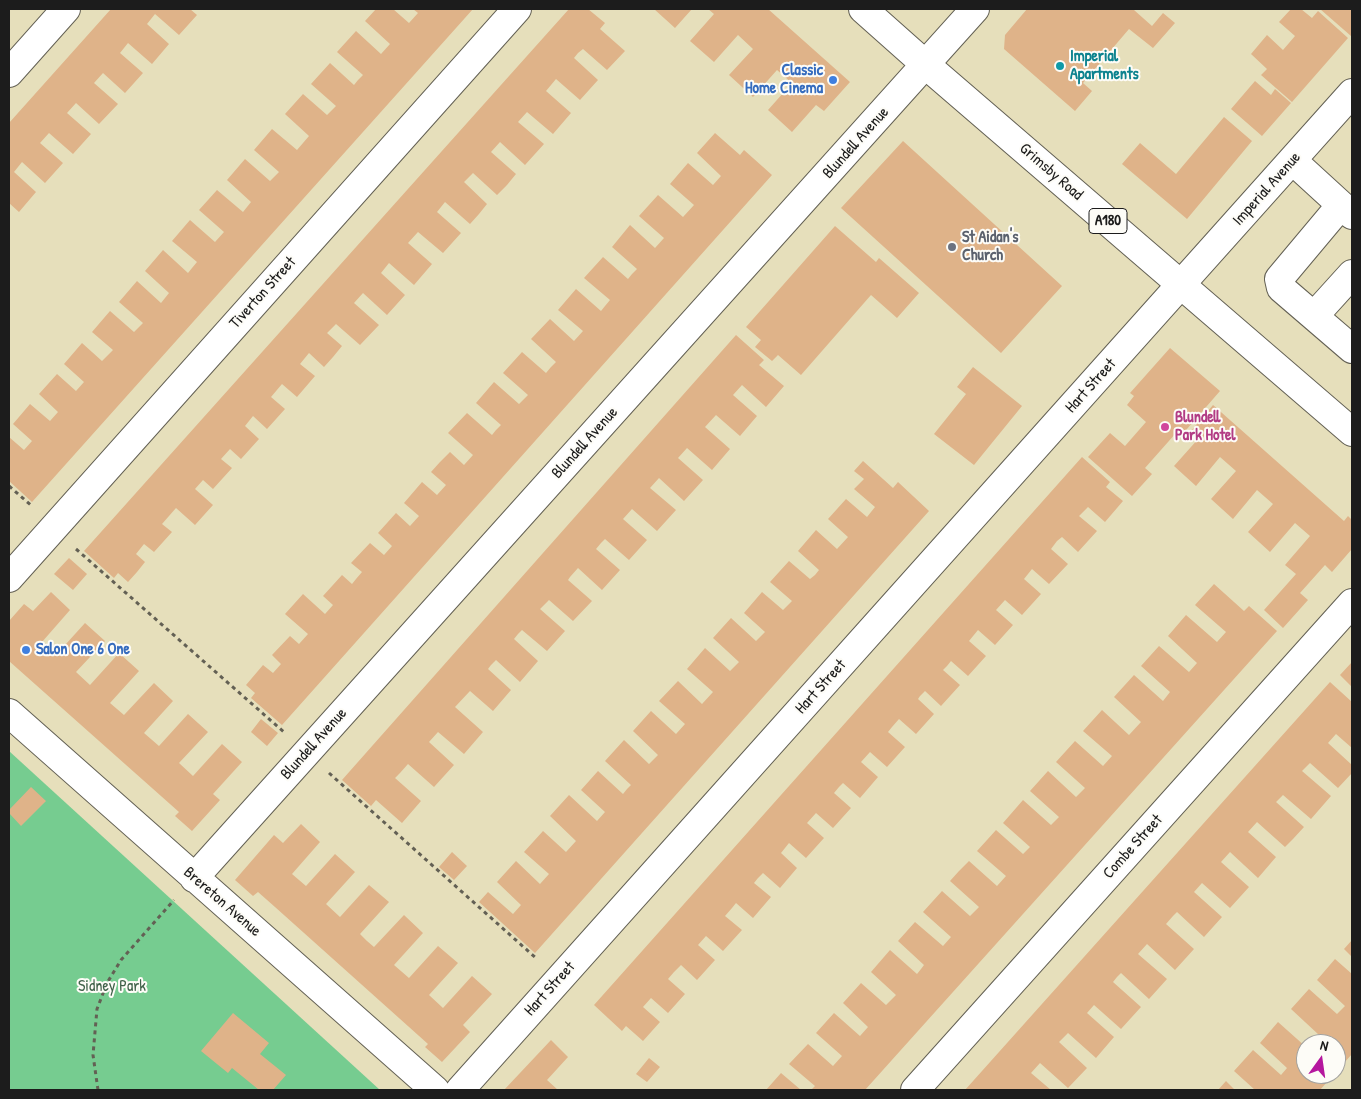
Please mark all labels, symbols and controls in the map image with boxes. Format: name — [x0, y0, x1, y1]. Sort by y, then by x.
place label: Imperial Apartments — [1070, 47, 1139, 85]
marker: Imperial Apartments — [1054, 60, 1066, 72]
place label: Classic Home Cinema — [745, 61, 823, 99]
marker: Classic Home Cinema — [827, 74, 839, 86]
street label: Blundell Avenue — [819, 103, 893, 183]
street label: Grimsby Road — [1015, 139, 1087, 205]
street label: Imperial Avenue — [1229, 148, 1305, 230]
road number: A180 — [1089, 208, 1127, 234]
place label: St Aidan's Church — [962, 228, 1018, 266]
marker: St Aidan's Church — [946, 241, 958, 253]
street label: Tiverton Street — [226, 253, 300, 333]
street label: Hart Street — [1062, 355, 1120, 417]
street label: Blundell Avenue — [548, 403, 622, 483]
place label: Blundell Park Hotel — [1175, 408, 1236, 446]
marker: Blundell Park Hotel — [1159, 421, 1171, 433]
place label: Salon One 6 One — [36, 640, 130, 660]
marker: Salon One 6 One — [20, 644, 32, 656]
street label: Hart Street — [792, 656, 850, 718]
street label: Blundell Avenue — [277, 704, 351, 784]
street label: Combe Street — [1099, 811, 1167, 883]
street label: Brereton Avenue — [179, 863, 265, 941]
street label: Hart Street — [521, 958, 579, 1020]
park label: Sidney Park — [78, 977, 146, 997]
north arrow — [1296, 1034, 1346, 1084]
text: N — [1319, 1035, 1330, 1055]

